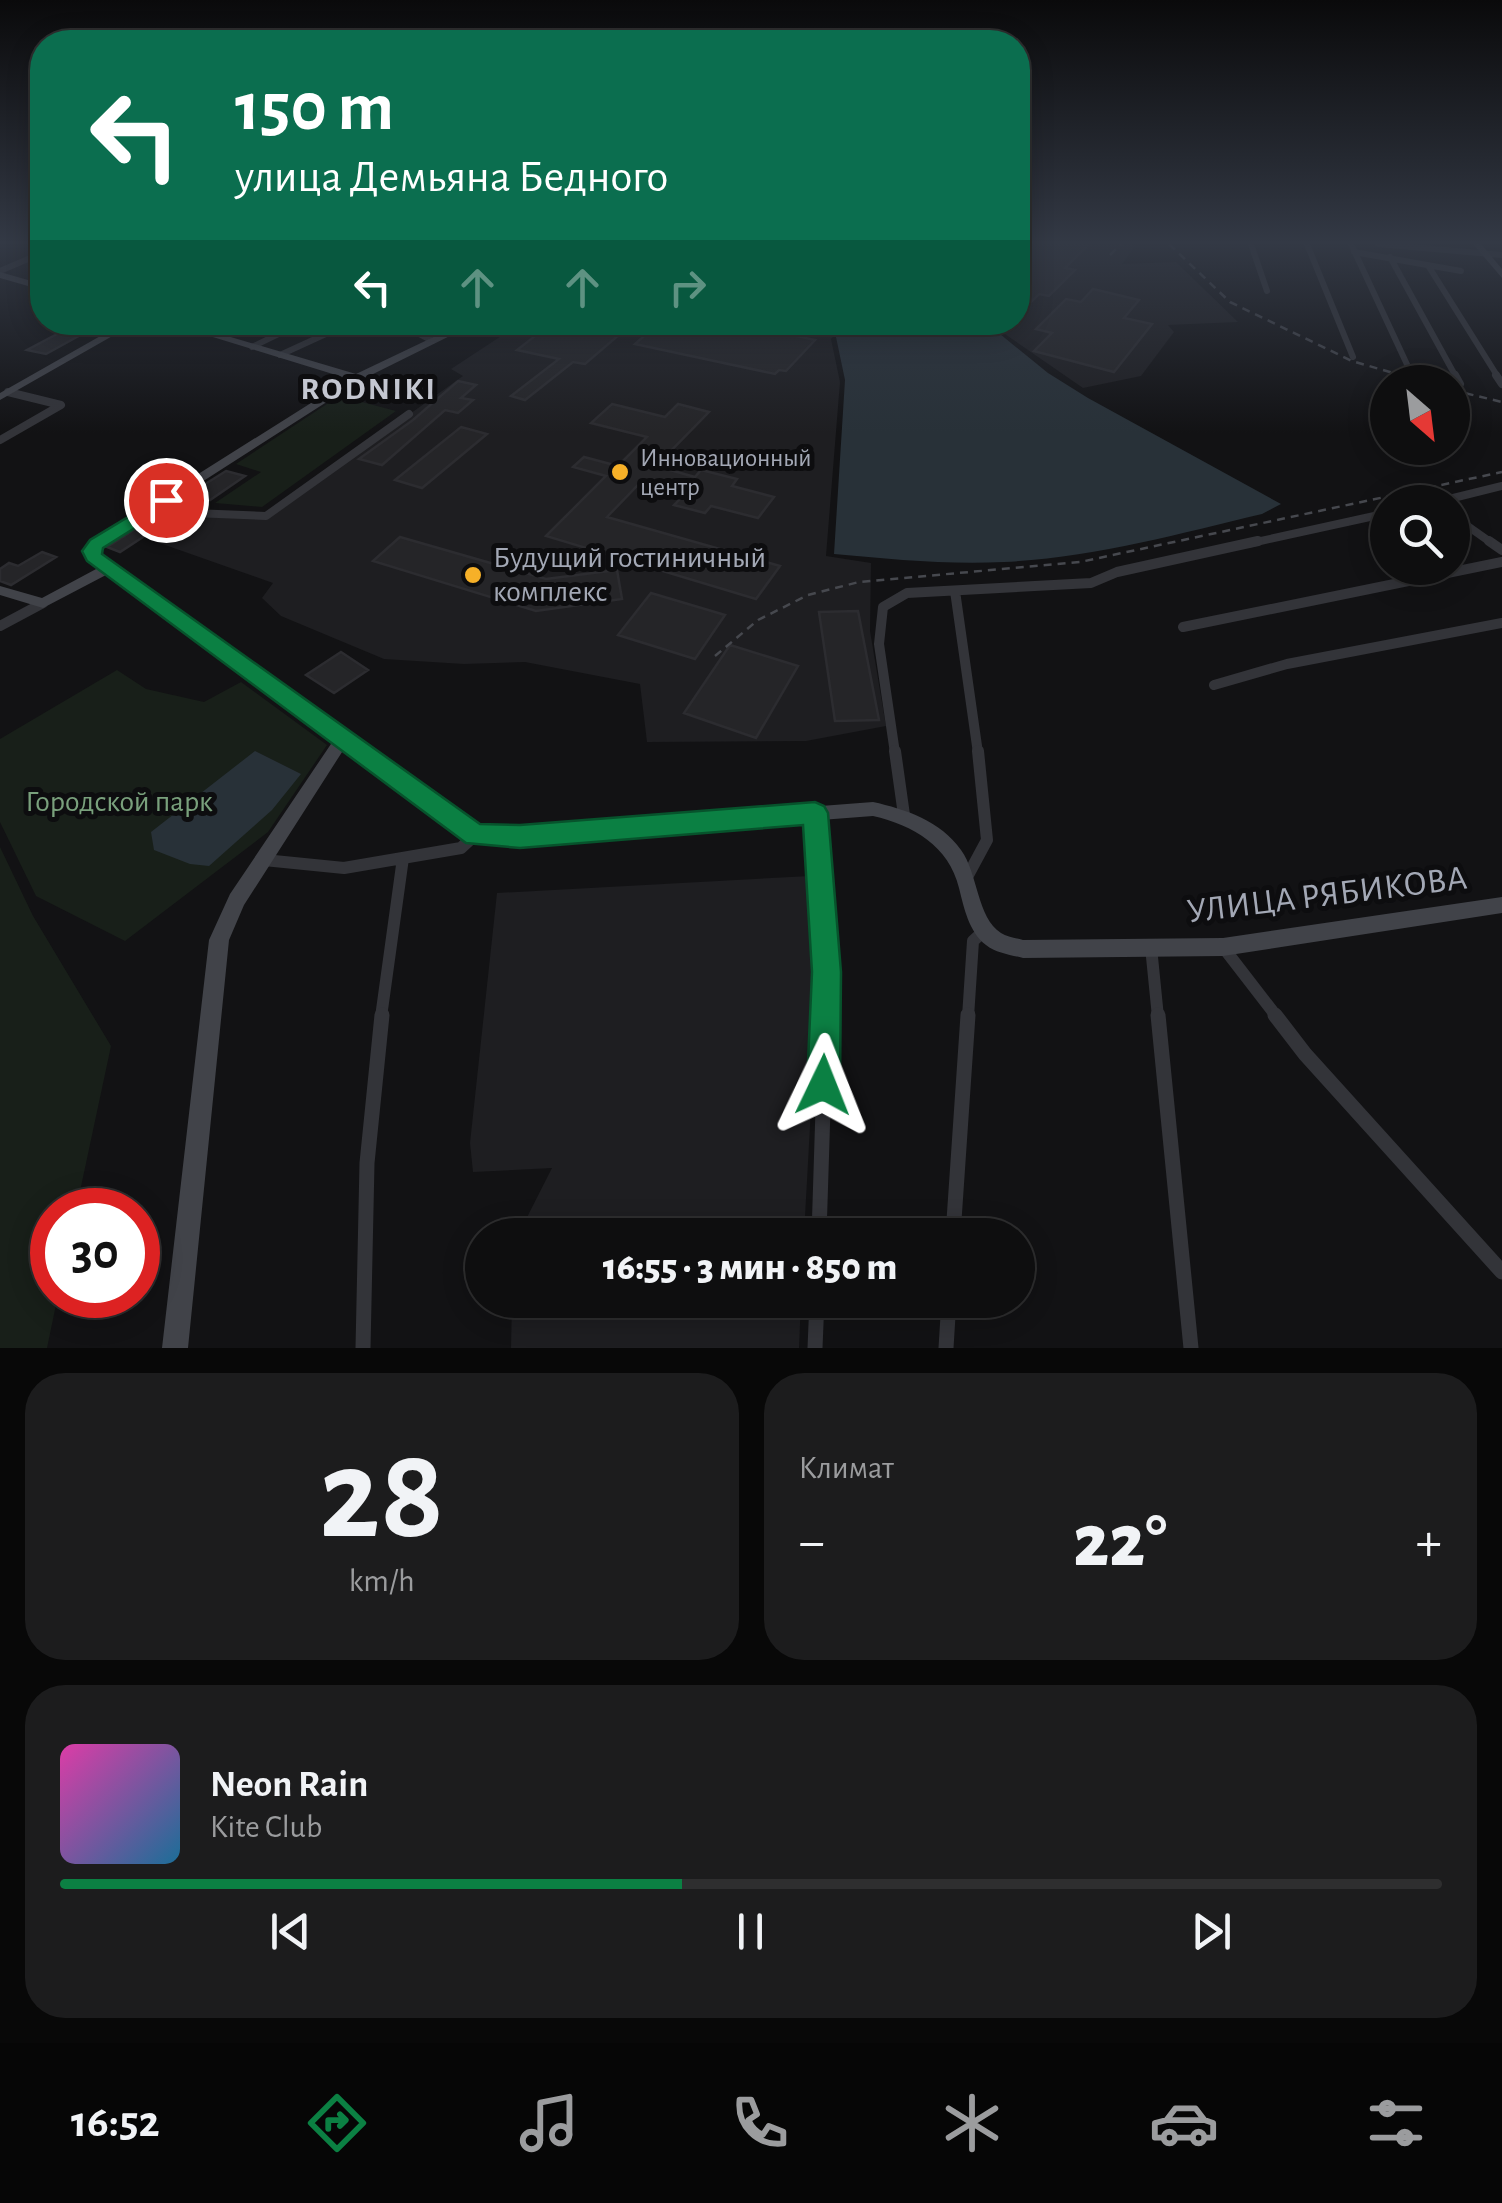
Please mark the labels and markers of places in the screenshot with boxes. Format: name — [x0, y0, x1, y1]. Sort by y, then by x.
place label: Инновационный центр — [640, 446, 812, 500]
pin — [124, 458, 209, 543]
marker: Инновационный центр — [609, 461, 631, 483]
place label: Будущий гостиничный комплекс — [493, 543, 766, 607]
marker: Будущий гостиничный комплекс — [462, 564, 484, 586]

